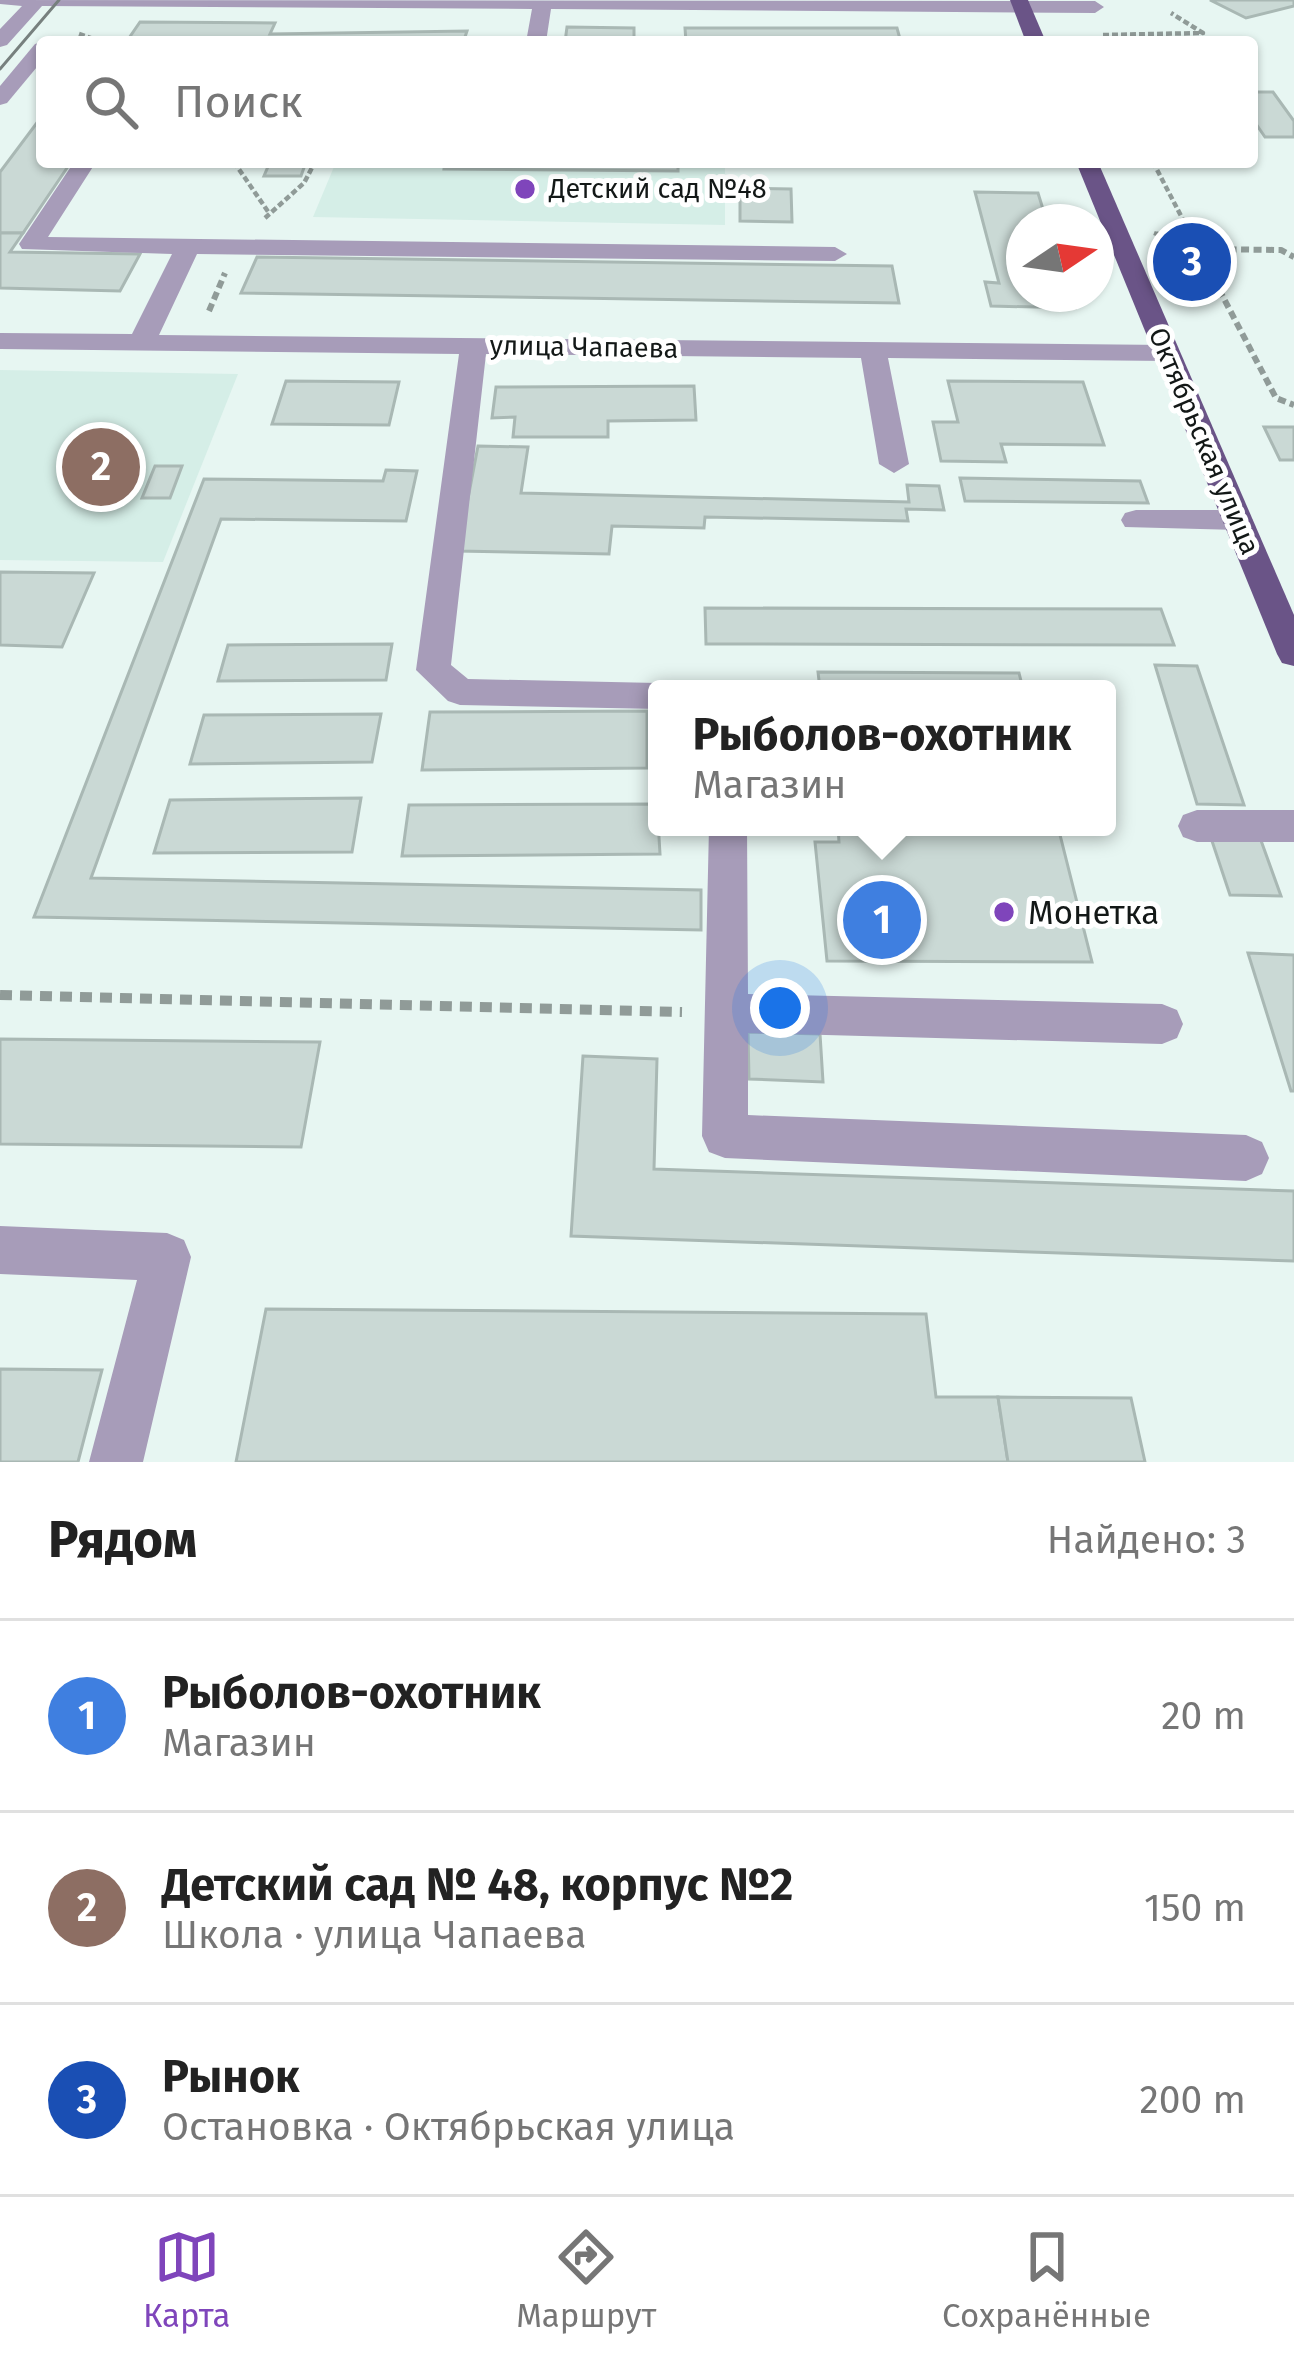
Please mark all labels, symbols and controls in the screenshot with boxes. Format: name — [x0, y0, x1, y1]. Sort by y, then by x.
search box — [36, 36, 1258, 168]
icon: search — [78, 69, 144, 135]
text: Поиск — [174, 75, 303, 129]
place label: Детский сад №48 — [548, 173, 767, 205]
marker: Детский сад №48 — [512, 176, 538, 202]
north arrow — [1006, 204, 1114, 312]
pin: 3 — [1153, 217, 1231, 307]
street label: Октябрьская улица — [1142, 323, 1266, 559]
street label: улица Чапаева — [489, 329, 679, 365]
pin: 2 — [62, 422, 140, 512]
popup — [648, 680, 1116, 836]
text: Рыболов-охотник — [693, 708, 1071, 762]
text: Магазин — [693, 762, 847, 808]
pin: 1 — [843, 875, 921, 965]
place label: Монетка — [1028, 893, 1159, 933]
marker: Монетка — [991, 899, 1017, 925]
your location — [750, 978, 810, 1038]
text: Рядом — [48, 1509, 197, 1571]
text: Найдено: 3 — [1047, 1517, 1246, 1563]
text: Рыболов-охотник — [162, 1666, 541, 1720]
text: 1 — [78, 1693, 96, 1739]
text: 20 m — [1161, 1693, 1246, 1739]
text: Магазин — [162, 1720, 316, 1766]
text: Детский сад № 48, корпус №2 — [162, 1858, 793, 1912]
text: 2 — [77, 1885, 97, 1931]
text: 150 m — [1144, 1885, 1246, 1931]
text: Школа · улица Чапаева — [162, 1912, 586, 1958]
text: Рынок — [162, 2050, 300, 2104]
text: 3 — [77, 2077, 97, 2123]
text: 200 m — [1139, 2077, 1246, 2123]
text: Остановка · Октябрьская улица — [162, 2104, 735, 2150]
tab: Карта — [143, 2224, 230, 2336]
tab: Маршрут — [516, 2224, 656, 2336]
tab: Сохранённые — [942, 2224, 1151, 2336]

